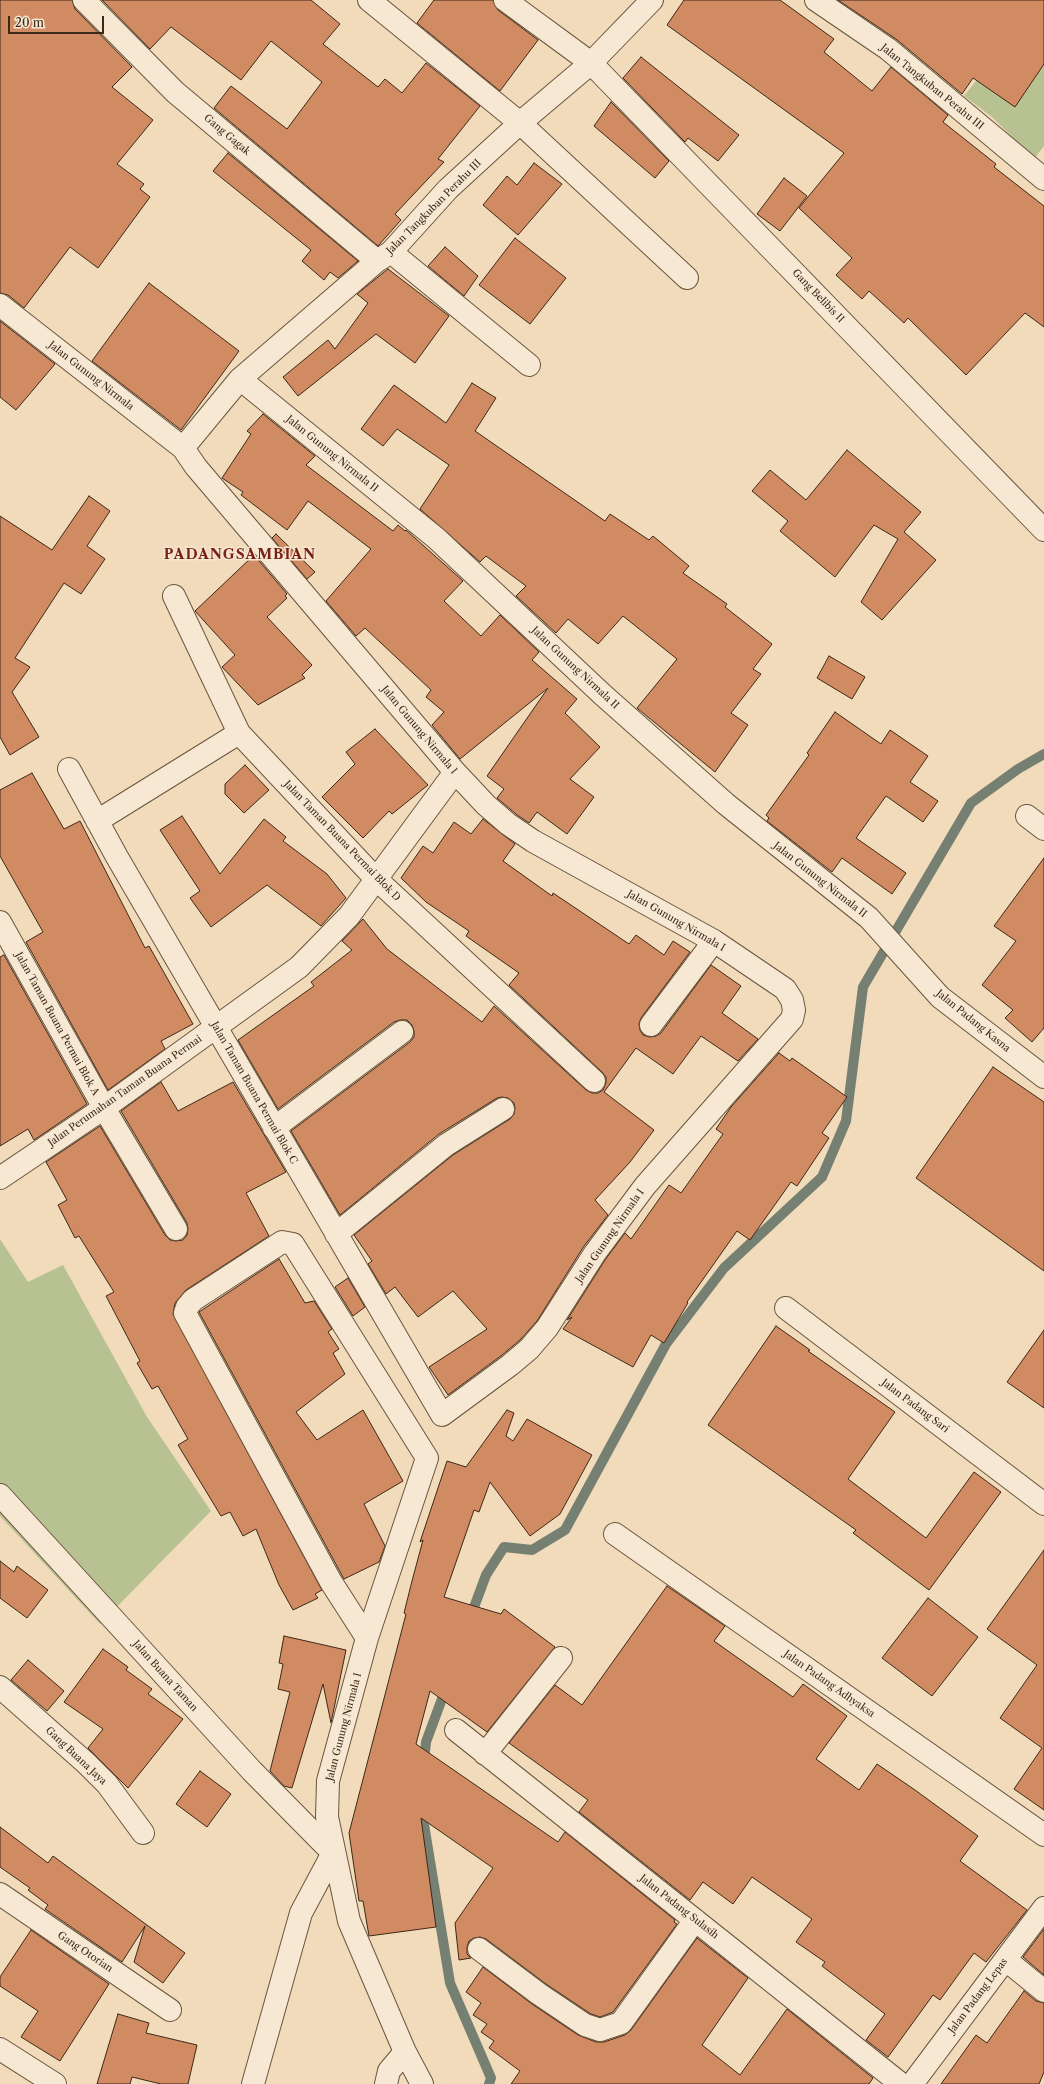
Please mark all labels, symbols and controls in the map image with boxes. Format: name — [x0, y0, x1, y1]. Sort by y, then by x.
scale bar — [10, 8, 106, 34]
text: 20 m — [15, 15, 44, 30]
street label: Jalan Tangkuban Perahu III — [878, 42, 986, 132]
street label: Gang Gagak — [201, 112, 253, 158]
street label: Jalan Tangkuban Perahu III — [384, 157, 484, 257]
street label: Gang Belibis II — [789, 267, 847, 325]
street label: Jalan Gunung Nirmala — [46, 339, 136, 413]
street label: Jalan Gunung Nirmala II — [283, 413, 381, 495]
district label: PADANGSAMBIAN — [164, 547, 316, 563]
street label: Jalan Gunung Nirmala II — [529, 624, 621, 712]
street label: Jalan Gunung Nirmala I — [379, 683, 459, 777]
street label: Jalan Taman Buana Permai Blok D — [281, 778, 403, 904]
street label: Jalan Gunung Nirmala II — [771, 840, 869, 920]
street label: Jalan Gunung Nirmala I — [625, 888, 727, 954]
street label: Jalan Taman Buana Permai Blok A — [12, 950, 102, 1098]
street label: Jalan Padang Kasna — [933, 987, 1013, 1055]
street label: Jalan Taman Buana Permai Blok C — [208, 1020, 300, 1166]
street label: Jalan Perumahan Taman Buana Permai — [46, 1033, 204, 1149]
street label: Jalan Gunung Nirmala I — [573, 1187, 647, 1285]
street label: Jalan Padang Sari — [879, 1377, 951, 1435]
street label: Jalan Buana Taman — [130, 1638, 200, 1714]
street label: Jalan Padang Adhyaksa — [781, 1648, 877, 1720]
street label: Jalan Gunung Nirmala I — [324, 1672, 364, 1782]
street label: Gang Buana Jaya — [43, 1725, 109, 1787]
street label: Jalan Padang Sulasih — [637, 1872, 721, 1942]
street label: Gang Otorian — [55, 1929, 115, 1975]
street label: Jalan Padang Lepas — [946, 1956, 1010, 2036]

